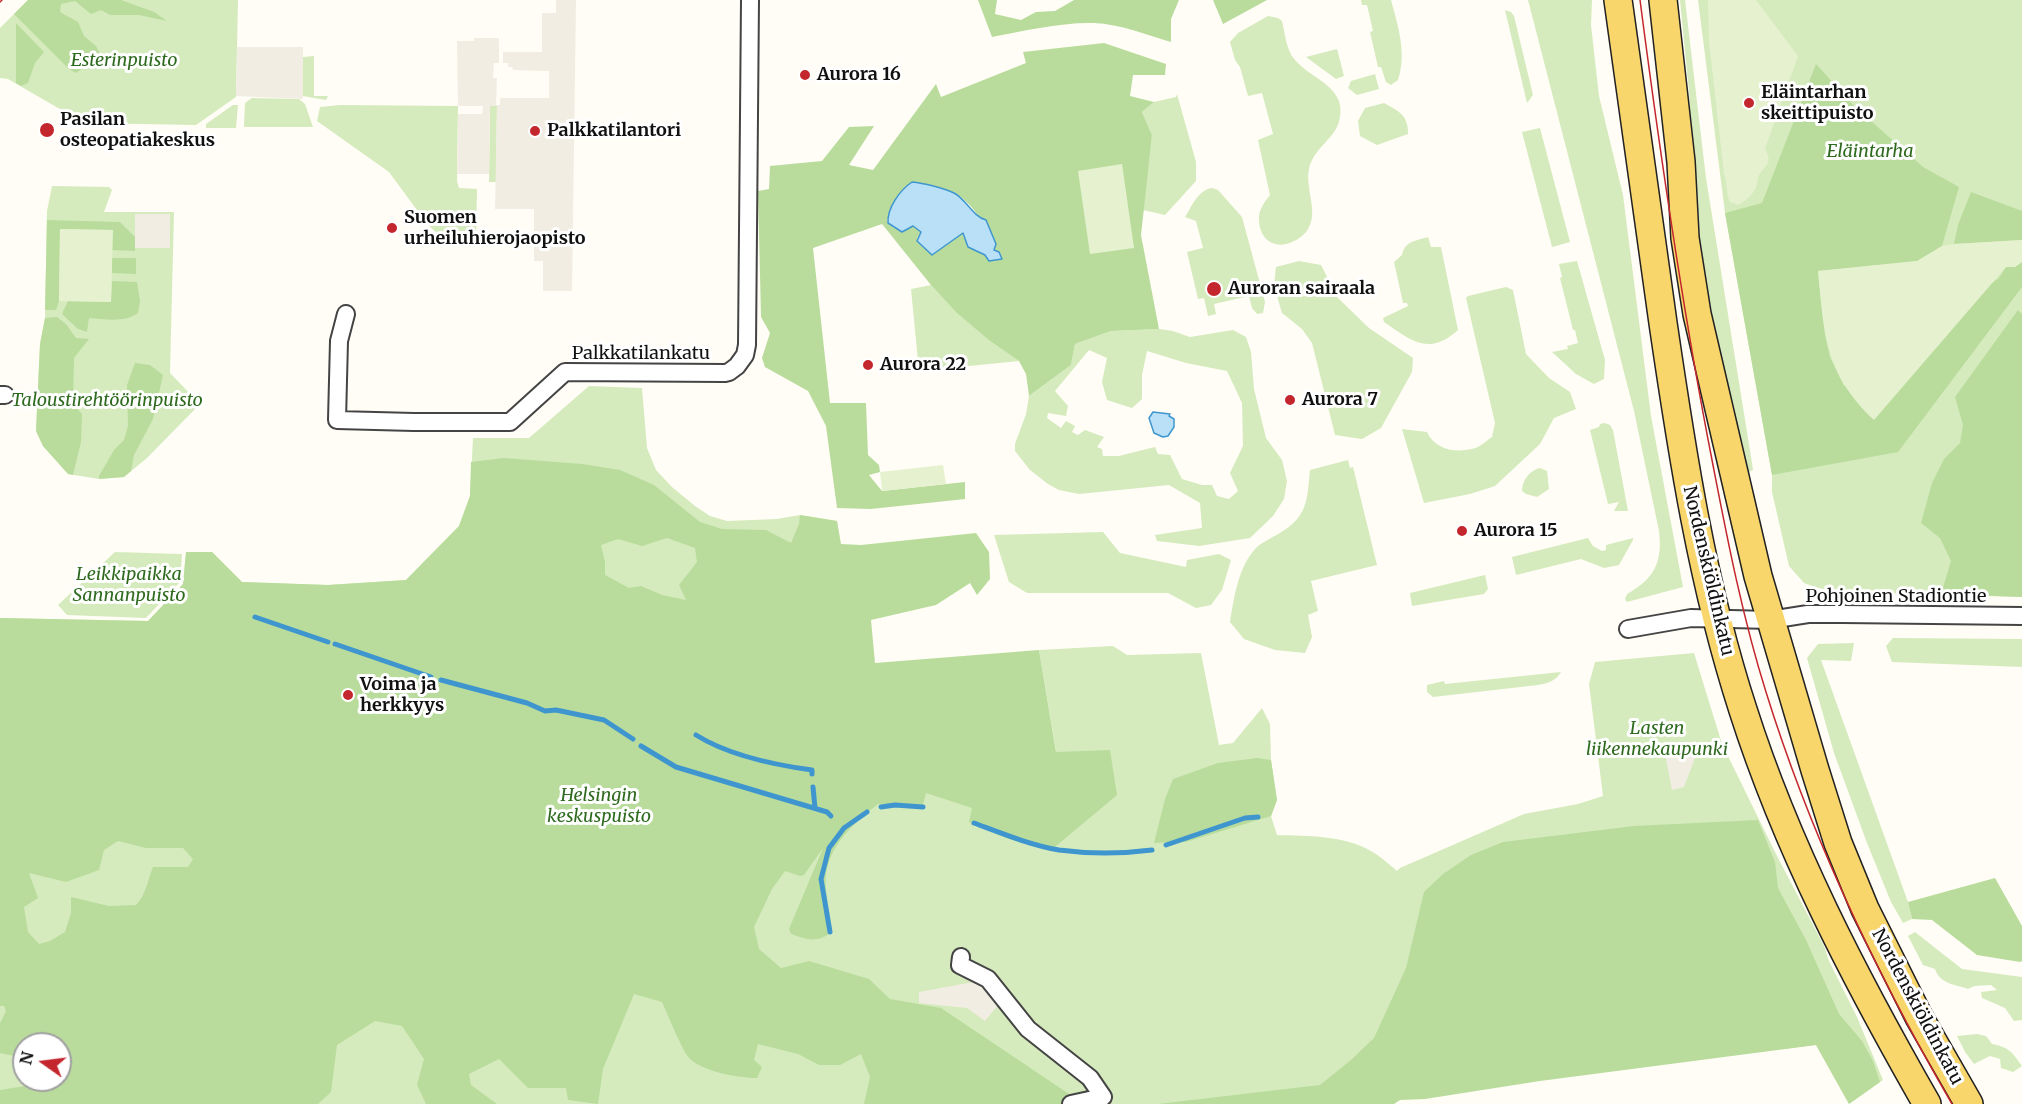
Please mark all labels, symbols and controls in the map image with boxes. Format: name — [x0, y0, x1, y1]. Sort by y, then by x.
park label: Esterinpuisto — [71, 50, 177, 72]
place label: Aurora 16 — [817, 64, 901, 86]
marker: Aurora 16 — [798, 68, 812, 82]
place label: Eläintarhan skeittipuisto — [1761, 82, 1873, 124]
marker: Eläintarhan skeittipuisto — [1742, 96, 1756, 110]
place label: Pasilan osteopatiakeskus — [60, 109, 215, 152]
place label: Palkkatilantori — [547, 120, 681, 142]
marker: Pasilan osteopatiakeskus — [38, 121, 56, 139]
marker: Palkkatilantori — [528, 124, 542, 138]
park label: Eläintarha — [1827, 141, 1913, 163]
place label: Suomen urheiluhierojaopisto — [404, 207, 586, 250]
marker: Suomen urheiluhierojaopisto — [385, 221, 399, 235]
place label: Auroran sairaala — [1228, 278, 1375, 300]
marker: Auroran sairaala — [1205, 280, 1223, 298]
street label: Palkkatilankatu — [572, 343, 710, 365]
place label: Aurora 22 — [880, 354, 966, 376]
marker: Aurora 22 — [861, 358, 875, 372]
place label: Aurora 7 — [1302, 389, 1378, 411]
park label: Taloustirehtöörinpuisto — [11, 390, 203, 412]
marker: Aurora 7 — [1283, 393, 1297, 407]
street label: Nordenskiöldinkatu — [1678, 484, 1738, 658]
place label: Aurora 15 — [1474, 520, 1558, 542]
marker: Aurora 15 — [1455, 524, 1469, 538]
park label: Leikkipaikka Sannanpuisto — [73, 564, 185, 606]
street label: Pohjoinen Stadiontie — [1806, 586, 1986, 608]
place label: Voima ja herkkyys — [360, 674, 444, 716]
marker: Voima ja herkkyys — [341, 688, 355, 702]
park label: Lasten liikennekaupunki — [1586, 718, 1728, 760]
park label: Helsingin keskuspuisto — [547, 785, 651, 828]
street label: Nordenskiöldinkatu — [1867, 925, 1967, 1089]
north arrow — [12, 1032, 72, 1092]
text: N — [15, 1050, 38, 1067]

